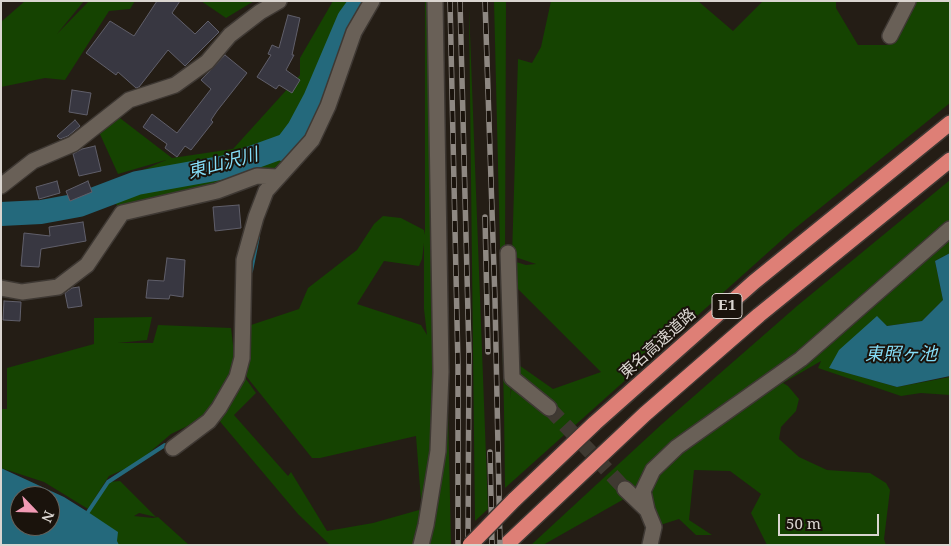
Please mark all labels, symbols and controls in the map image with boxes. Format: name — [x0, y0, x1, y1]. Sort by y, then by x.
water label: 東山沢川 — [185, 144, 261, 184]
road number: E1 — [712, 294, 742, 318]
street label: 東名高速道路 — [616, 305, 700, 383]
water label: 東照ヶ池 — [865, 344, 937, 366]
north arrow — [10, 486, 60, 536]
scale bar — [781, 504, 882, 536]
text: N — [37, 508, 59, 526]
text: 50 m — [786, 513, 821, 533]

